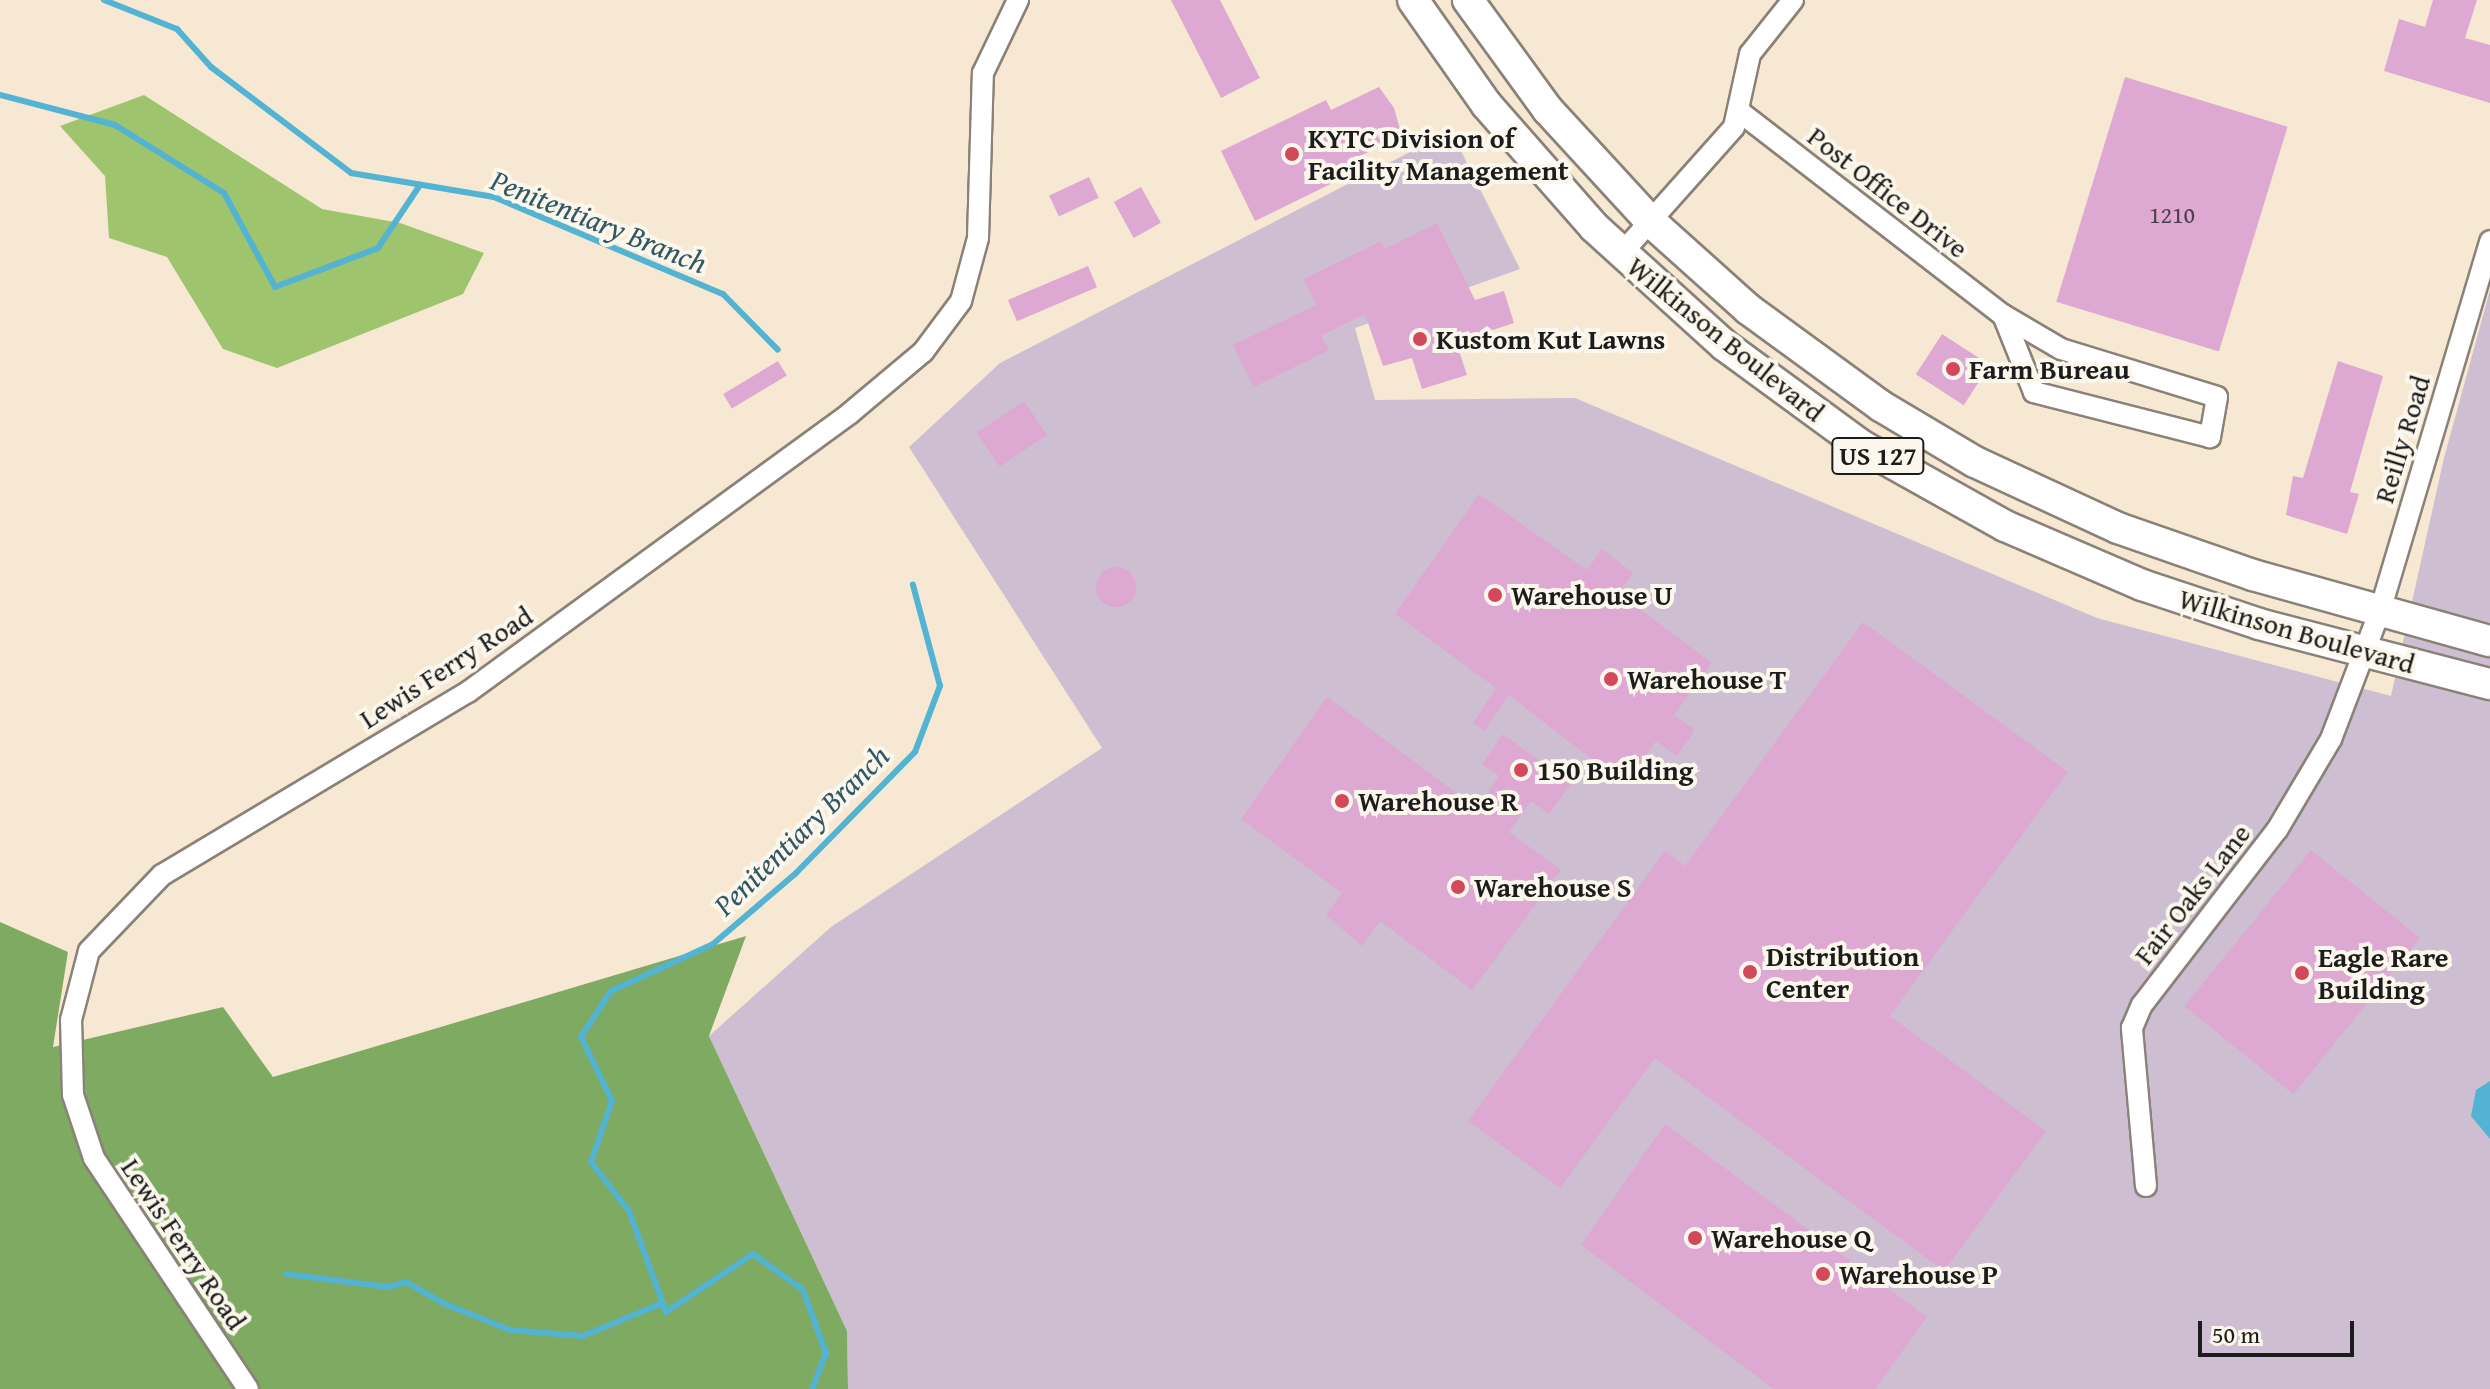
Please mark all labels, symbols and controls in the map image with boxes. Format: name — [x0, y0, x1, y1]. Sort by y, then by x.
street label: Post Office Drive — [1801, 119, 1975, 265]
place label: KYTC Division of Facility Management — [1308, 121, 1569, 187]
marker: KYTC Division of Facility Management — [1283, 145, 1301, 163]
water label: Penitentiary Branch — [486, 161, 712, 281]
house number: 1210 — [2149, 201, 2195, 229]
street label: Wilkinson Boulevard — [1621, 249, 1831, 429]
place label: Kustom Kut Lawns — [1436, 322, 1665, 356]
marker: Kustom Kut Lawns — [1411, 330, 1429, 348]
place label: Farm Bureau — [1969, 352, 2130, 386]
marker: Farm Bureau — [1944, 360, 1962, 378]
street label: Reilly Road — [2367, 371, 2437, 507]
road number: US 127 — [1830, 434, 1926, 478]
place label: Warehouse U — [1511, 578, 1673, 612]
street label: Wilkinson Boulevard — [2175, 581, 2419, 681]
marker: Warehouse U — [1486, 586, 1504, 604]
street label: Lewis Ferry Road — [353, 599, 539, 735]
place label: Warehouse T — [1627, 662, 1786, 696]
marker: Warehouse T — [1602, 670, 1620, 688]
water label: Penitentiary Branch — [706, 737, 896, 923]
place label: 150 Building — [1537, 753, 1693, 787]
marker: 150 Building — [1512, 761, 1530, 779]
place label: Warehouse R — [1358, 784, 1518, 818]
marker: Warehouse R — [1333, 792, 1351, 810]
street label: Fair Oaks Lane — [2127, 817, 2257, 971]
place label: Warehouse S — [1474, 870, 1631, 904]
marker: Warehouse S — [1449, 878, 1467, 896]
place label: Distribution Center — [1766, 939, 1919, 1005]
place label: Eagle Rare Building — [2318, 940, 2449, 1006]
marker: Distribution Center — [1741, 963, 1759, 981]
marker: Eagle Rare Building — [2293, 964, 2311, 982]
street label: Lewis Ferry Road — [114, 1152, 254, 1336]
place label: Warehouse Q — [1711, 1221, 1871, 1255]
marker: Warehouse Q — [1686, 1229, 1704, 1247]
place label: Warehouse P — [1839, 1257, 1998, 1291]
marker: Warehouse P — [1814, 1265, 1832, 1283]
scale bar — [2202, 1305, 2358, 1355]
text: 50 m — [2212, 1317, 2260, 1352]

